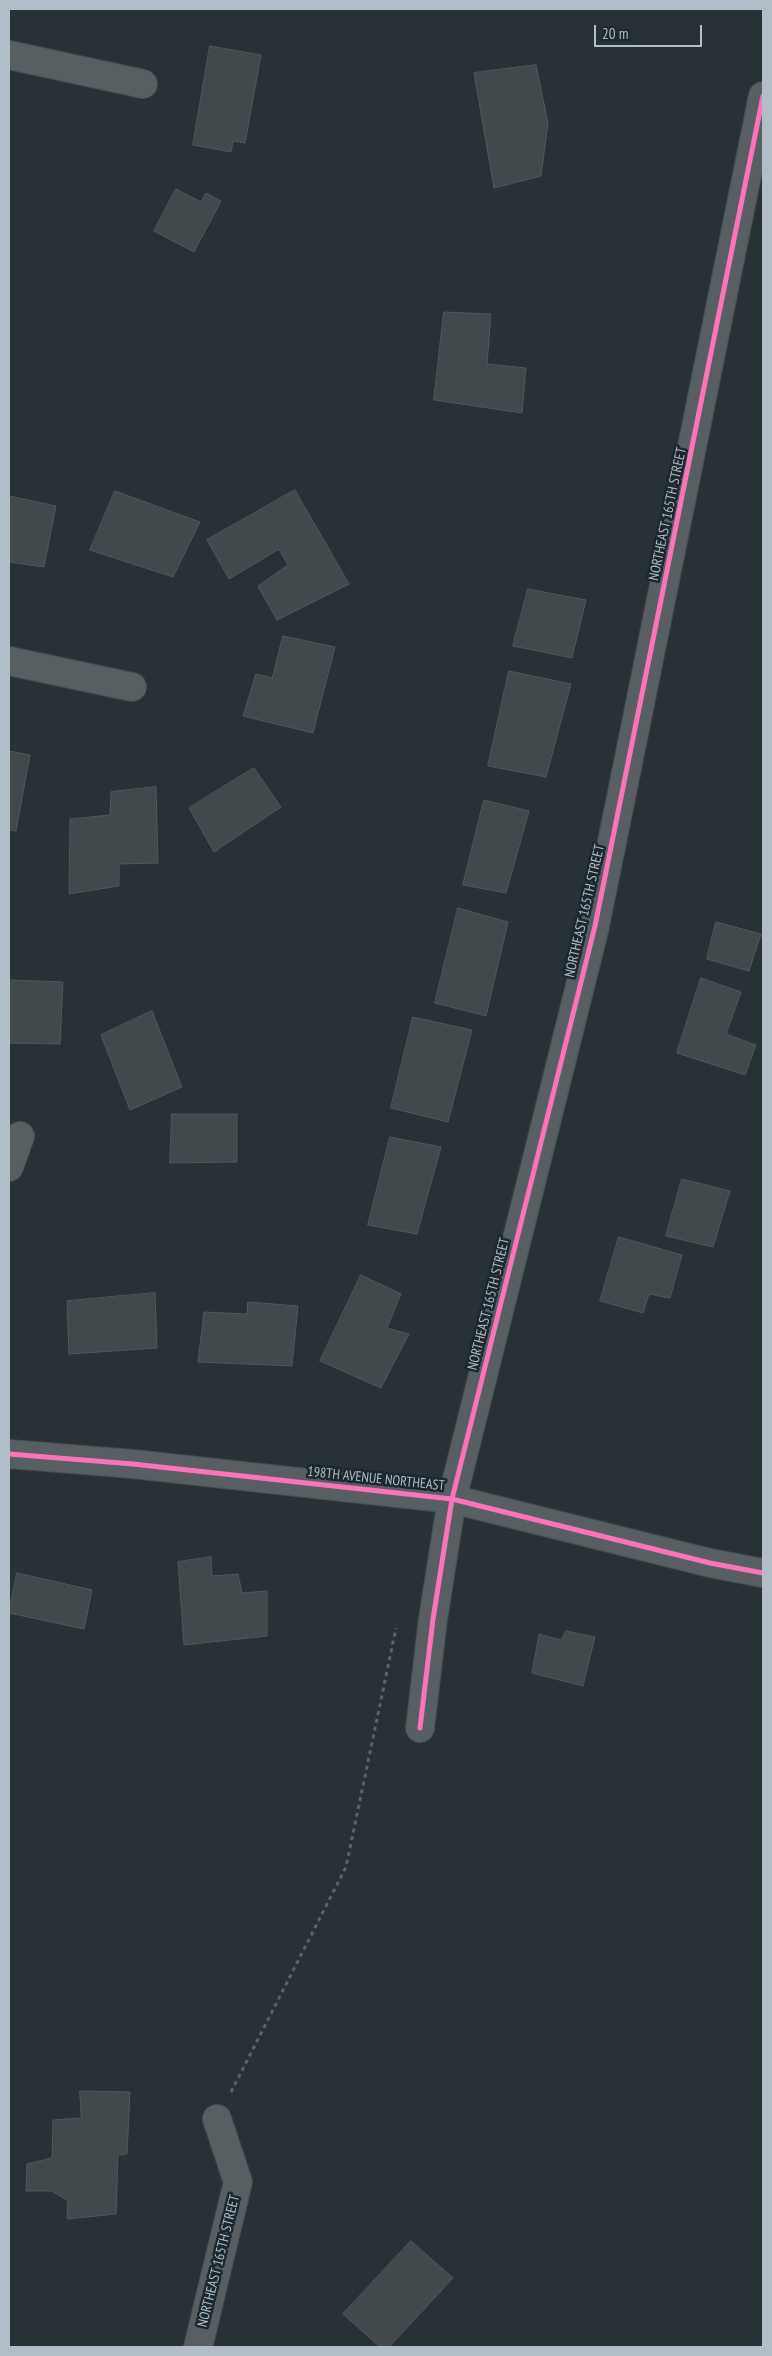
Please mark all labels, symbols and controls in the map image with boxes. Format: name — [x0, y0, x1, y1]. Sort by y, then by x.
scale bar — [597, 15, 704, 47]
text: 20 m — [602, 24, 628, 43]
street label: NORTHEAST 165TH STREET — [646, 446, 690, 582]
street label: NORTHEAST 165TH STREET — [562, 843, 608, 979]
street label: NORTHEAST 165TH STREET — [464, 1236, 514, 1372]
street label: 198TH AVENUE NORTHEAST — [307, 1463, 445, 1495]
street label: NORTHEAST 165TH STREET — [194, 2193, 244, 2329]

